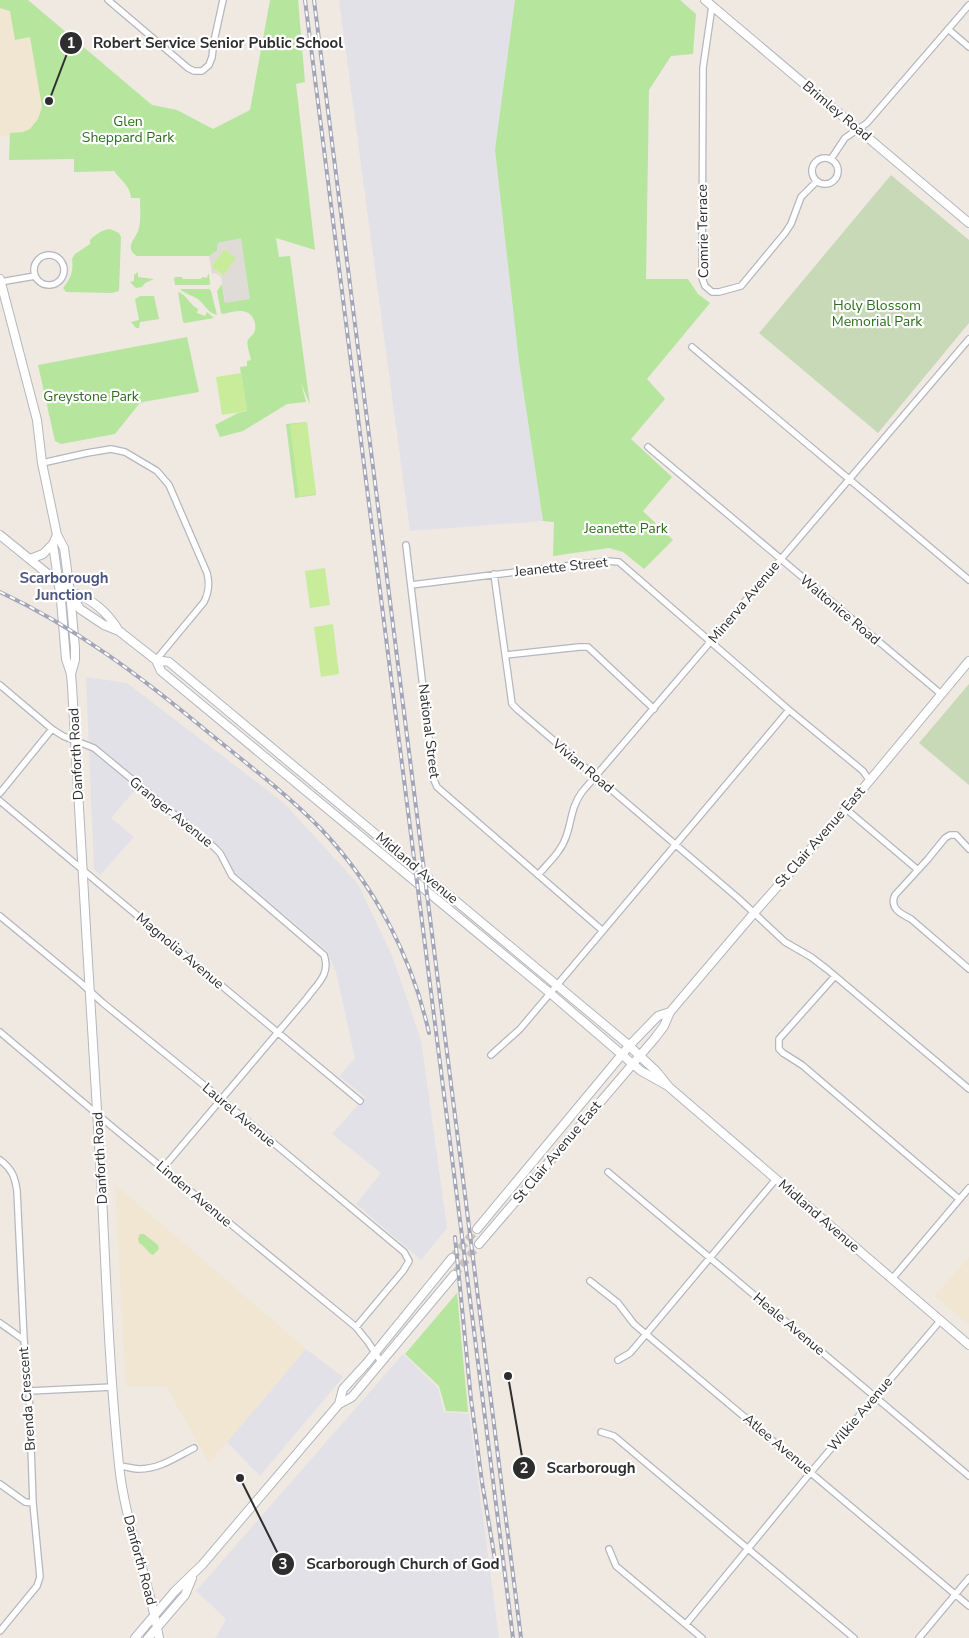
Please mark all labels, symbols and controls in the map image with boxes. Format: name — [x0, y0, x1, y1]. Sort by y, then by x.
callout: Robert Service Senior Public School — [58, 28, 353, 58]
text: 1 — [66, 33, 76, 53]
text: Robert Service Senior Public School — [93, 33, 343, 53]
street label: Brimley Road — [799, 77, 875, 145]
park label: Glen Sheppard Park — [82, 112, 175, 147]
street label: Comrie Terrace — [693, 184, 713, 278]
park label: Holy Blossom Memorial Park — [832, 296, 923, 331]
park label: Greystone Park — [43, 387, 140, 406]
park label: Jeanette Park — [583, 519, 669, 538]
street label: Jeanette Street — [512, 553, 609, 581]
street label: Minerva Avenue — [704, 557, 784, 647]
district label: Scarborough Junction — [19, 568, 109, 605]
street label: Waltonice Road — [796, 571, 884, 649]
street label: National Street — [414, 683, 444, 779]
street label: Danforth Road — [64, 707, 88, 801]
street label: Vivian Road — [547, 734, 618, 797]
street label: Granger Avenue — [125, 772, 217, 852]
street label: St Clair Avenue East — [771, 782, 869, 892]
street label: Midland Avenue — [372, 828, 462, 908]
street label: Magnolia Avenue — [132, 909, 228, 993]
street label: Laurel Avenue — [198, 1079, 280, 1151]
street label: St Clair Avenue East — [509, 1097, 606, 1207]
street label: Danforth Road — [88, 1111, 112, 1205]
street label: Linden Avenue — [152, 1157, 236, 1231]
street label: Midland Avenue — [774, 1175, 864, 1257]
street label: Heale Avenue — [749, 1288, 829, 1360]
street label: Brenda Crescent — [14, 1346, 40, 1452]
street label: Wilkie Avenue — [823, 1373, 897, 1455]
street label: Atlee Avenue — [739, 1409, 817, 1479]
callout: Scarborough — [512, 1453, 646, 1483]
text: 2 — [519, 1458, 529, 1478]
text: Scarborough — [546, 1458, 636, 1478]
street label: Danforth Road — [119, 1513, 161, 1607]
callout: Scarborough Church of God — [271, 1549, 509, 1579]
text: 3 — [278, 1554, 288, 1574]
text: Scarborough Church of God — [306, 1554, 500, 1574]

